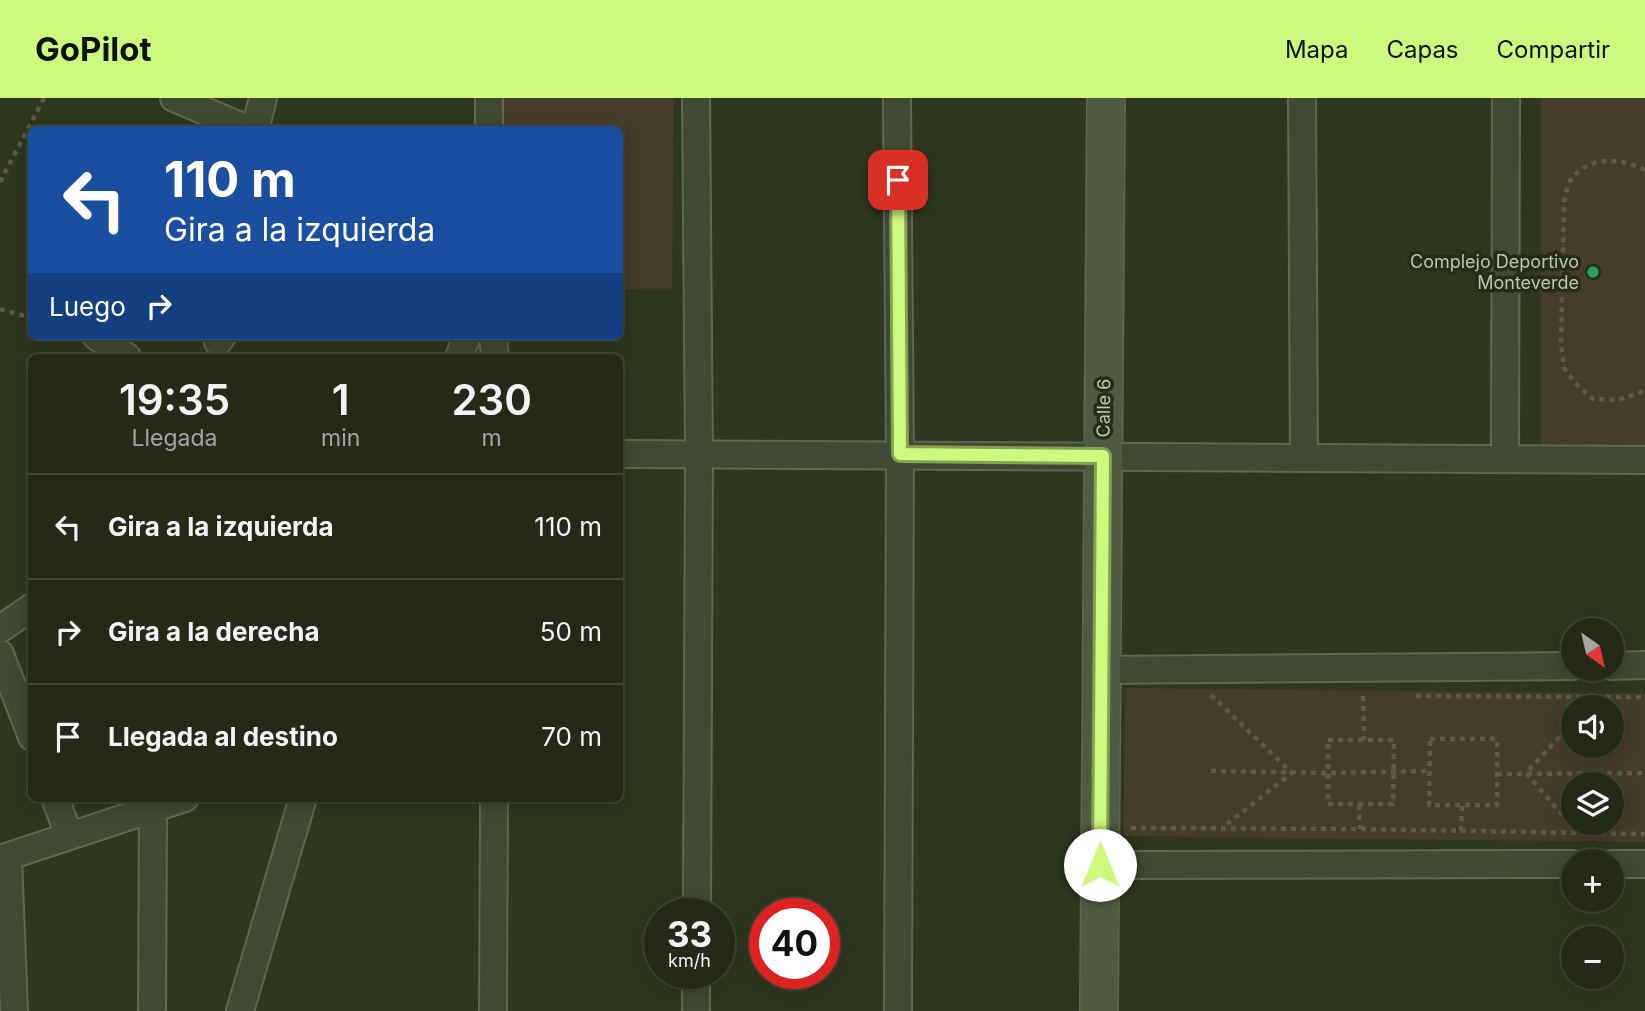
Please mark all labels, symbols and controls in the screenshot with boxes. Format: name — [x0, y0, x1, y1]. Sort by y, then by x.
text: GoPilot — [35, 29, 152, 69]
text: Mapa — [1285, 35, 1348, 64]
text: Capas — [1386, 35, 1459, 64]
text: Compartir — [1497, 35, 1610, 64]
text: 110 m — [164, 150, 296, 209]
pin — [868, 150, 928, 210]
icon: left — [49, 154, 140, 245]
icon: arrive — [879, 161, 917, 199]
text: Gira a la izquierda — [164, 210, 435, 249]
place label: Complejo Deportivo Monteverde — [1410, 251, 1579, 293]
marker: Complejo Deportivo Monteverde — [1585, 264, 1601, 280]
icon: right — [140, 287, 178, 325]
text: Luego — [49, 291, 126, 322]
text: 19:35 — [119, 374, 230, 425]
text: 1 — [332, 374, 350, 425]
text: 230 — [451, 374, 532, 425]
street label: Calle 6 — [1092, 378, 1115, 438]
text: Llegada — [132, 424, 218, 452]
text: min — [321, 424, 360, 452]
text: m — [482, 424, 502, 452]
icon: left — [49, 508, 87, 546]
text: Gira a la izquierda — [108, 511, 334, 542]
text: 110 m — [534, 511, 602, 542]
icon: right — [49, 613, 87, 651]
text: Gira a la derecha — [108, 616, 320, 647]
text: 50 m — [540, 616, 602, 647]
north arrow — [1561, 618, 1624, 681]
map controls — [1561, 618, 1624, 989]
button: sound — [1561, 695, 1624, 758]
icon: arrive — [49, 718, 87, 756]
text: Llegada al destino — [108, 721, 338, 752]
text: 70 m — [541, 721, 602, 752]
button: layers — [1561, 772, 1624, 835]
position arrow — [1063, 828, 1137, 902]
button: + — [1561, 849, 1624, 912]
speed limit sign: 40 — [749, 898, 840, 989]
text: 33 — [667, 913, 712, 955]
button: − — [1561, 926, 1624, 989]
text: km/h — [668, 950, 711, 971]

